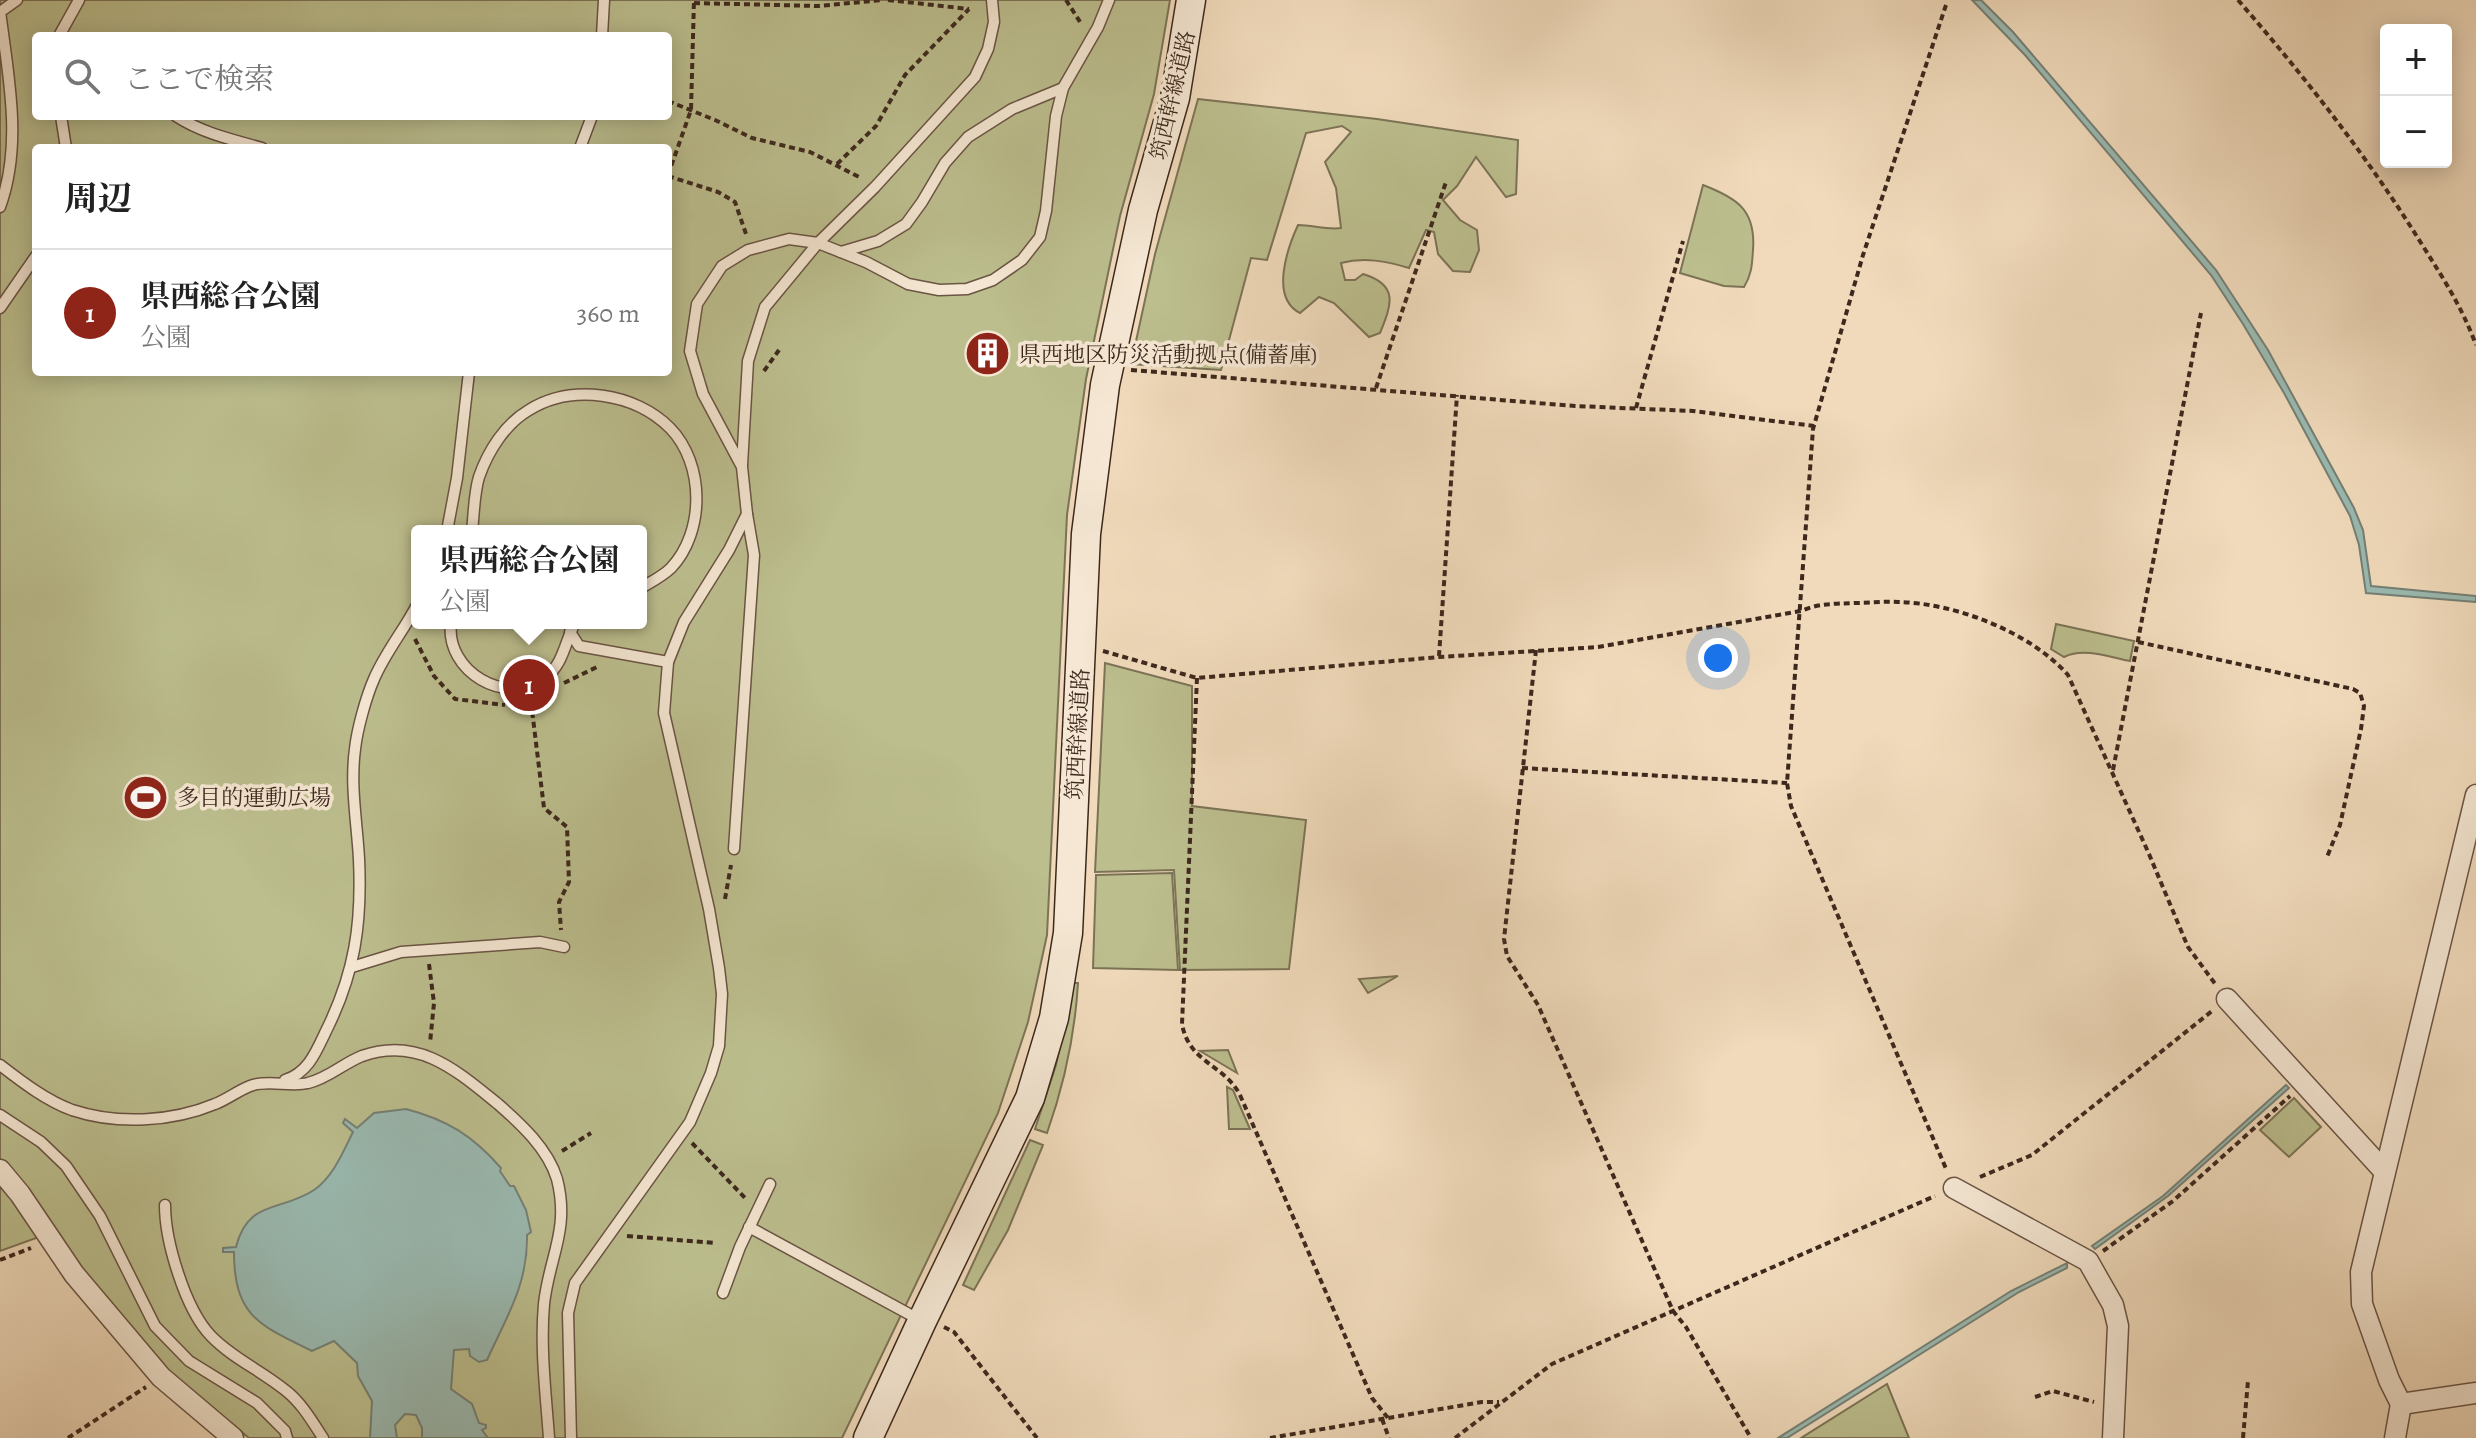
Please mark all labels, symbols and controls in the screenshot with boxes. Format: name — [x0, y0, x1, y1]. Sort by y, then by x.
map controls — [2380, 24, 2452, 168]
button: + — [2380, 24, 2452, 96]
street label: 筑西幹線道路 — [1144, 28, 1202, 163]
search box — [32, 32, 672, 120]
icon: search — [60, 54, 104, 98]
text: ここで検索 — [124, 59, 274, 99]
button: − — [2380, 96, 2452, 168]
text: 周辺 — [64, 175, 132, 222]
text: 県西総合公園 — [140, 276, 320, 316]
text: 1 — [85, 296, 95, 331]
text: 360 m — [577, 296, 640, 331]
text: 公園 — [140, 320, 192, 355]
building icon: 県西地区防災活動拠点(備蓄庫) — [964, 330, 1012, 378]
place label: 県西地区防災活動拠点(備蓄庫) — [1019, 340, 1317, 370]
popup — [411, 525, 647, 629]
text: 県西総合公園 — [439, 540, 619, 580]
text: 公園 — [439, 584, 491, 619]
your location — [1698, 638, 1738, 678]
pin: 1 — [503, 655, 555, 715]
street label: 筑西幹線道路 — [1060, 667, 1096, 801]
sports icon: 多目的運動広場 — [122, 773, 170, 821]
place label: 多目的運動広場 — [177, 783, 331, 813]

